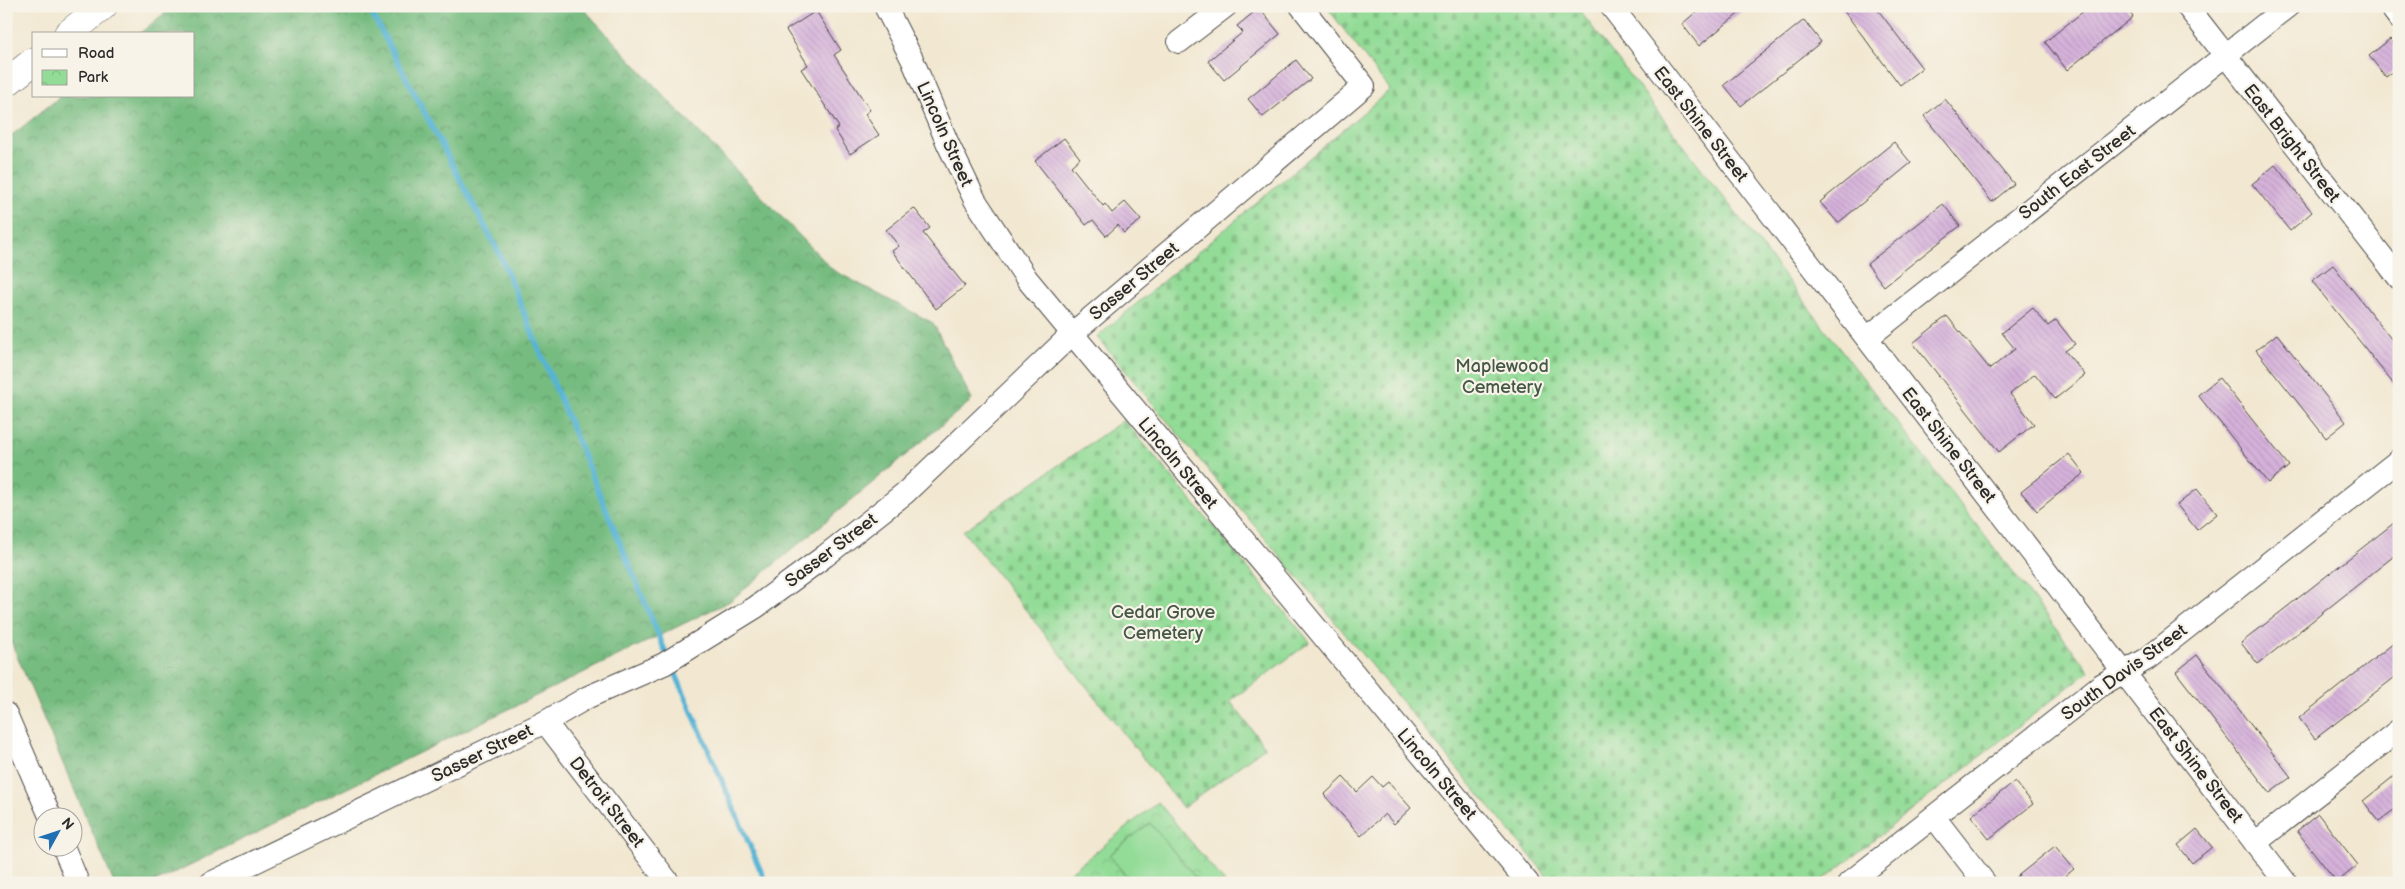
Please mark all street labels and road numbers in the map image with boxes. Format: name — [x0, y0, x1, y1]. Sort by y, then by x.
street label: East Shine Street — [1649, 62, 1753, 187]
street label: Lincoln Street — [912, 78, 977, 190]
street label: East Bright Street — [2239, 80, 2345, 207]
street label: South East Street — [2015, 120, 2140, 224]
street label: Sasser Street — [1085, 238, 1184, 325]
street label: East Shine Street — [1897, 383, 2001, 508]
street label: Lincoln Street — [1133, 413, 1222, 514]
street label: Sasser Street — [781, 509, 882, 592]
street label: South Davis Street — [2057, 620, 2192, 725]
street label: East Shine Street — [2144, 703, 2248, 828]
street label: Sasser Street — [428, 720, 537, 787]
street label: Lincoln Street — [1392, 724, 1481, 825]
street label: Detroit Street — [565, 753, 649, 852]

